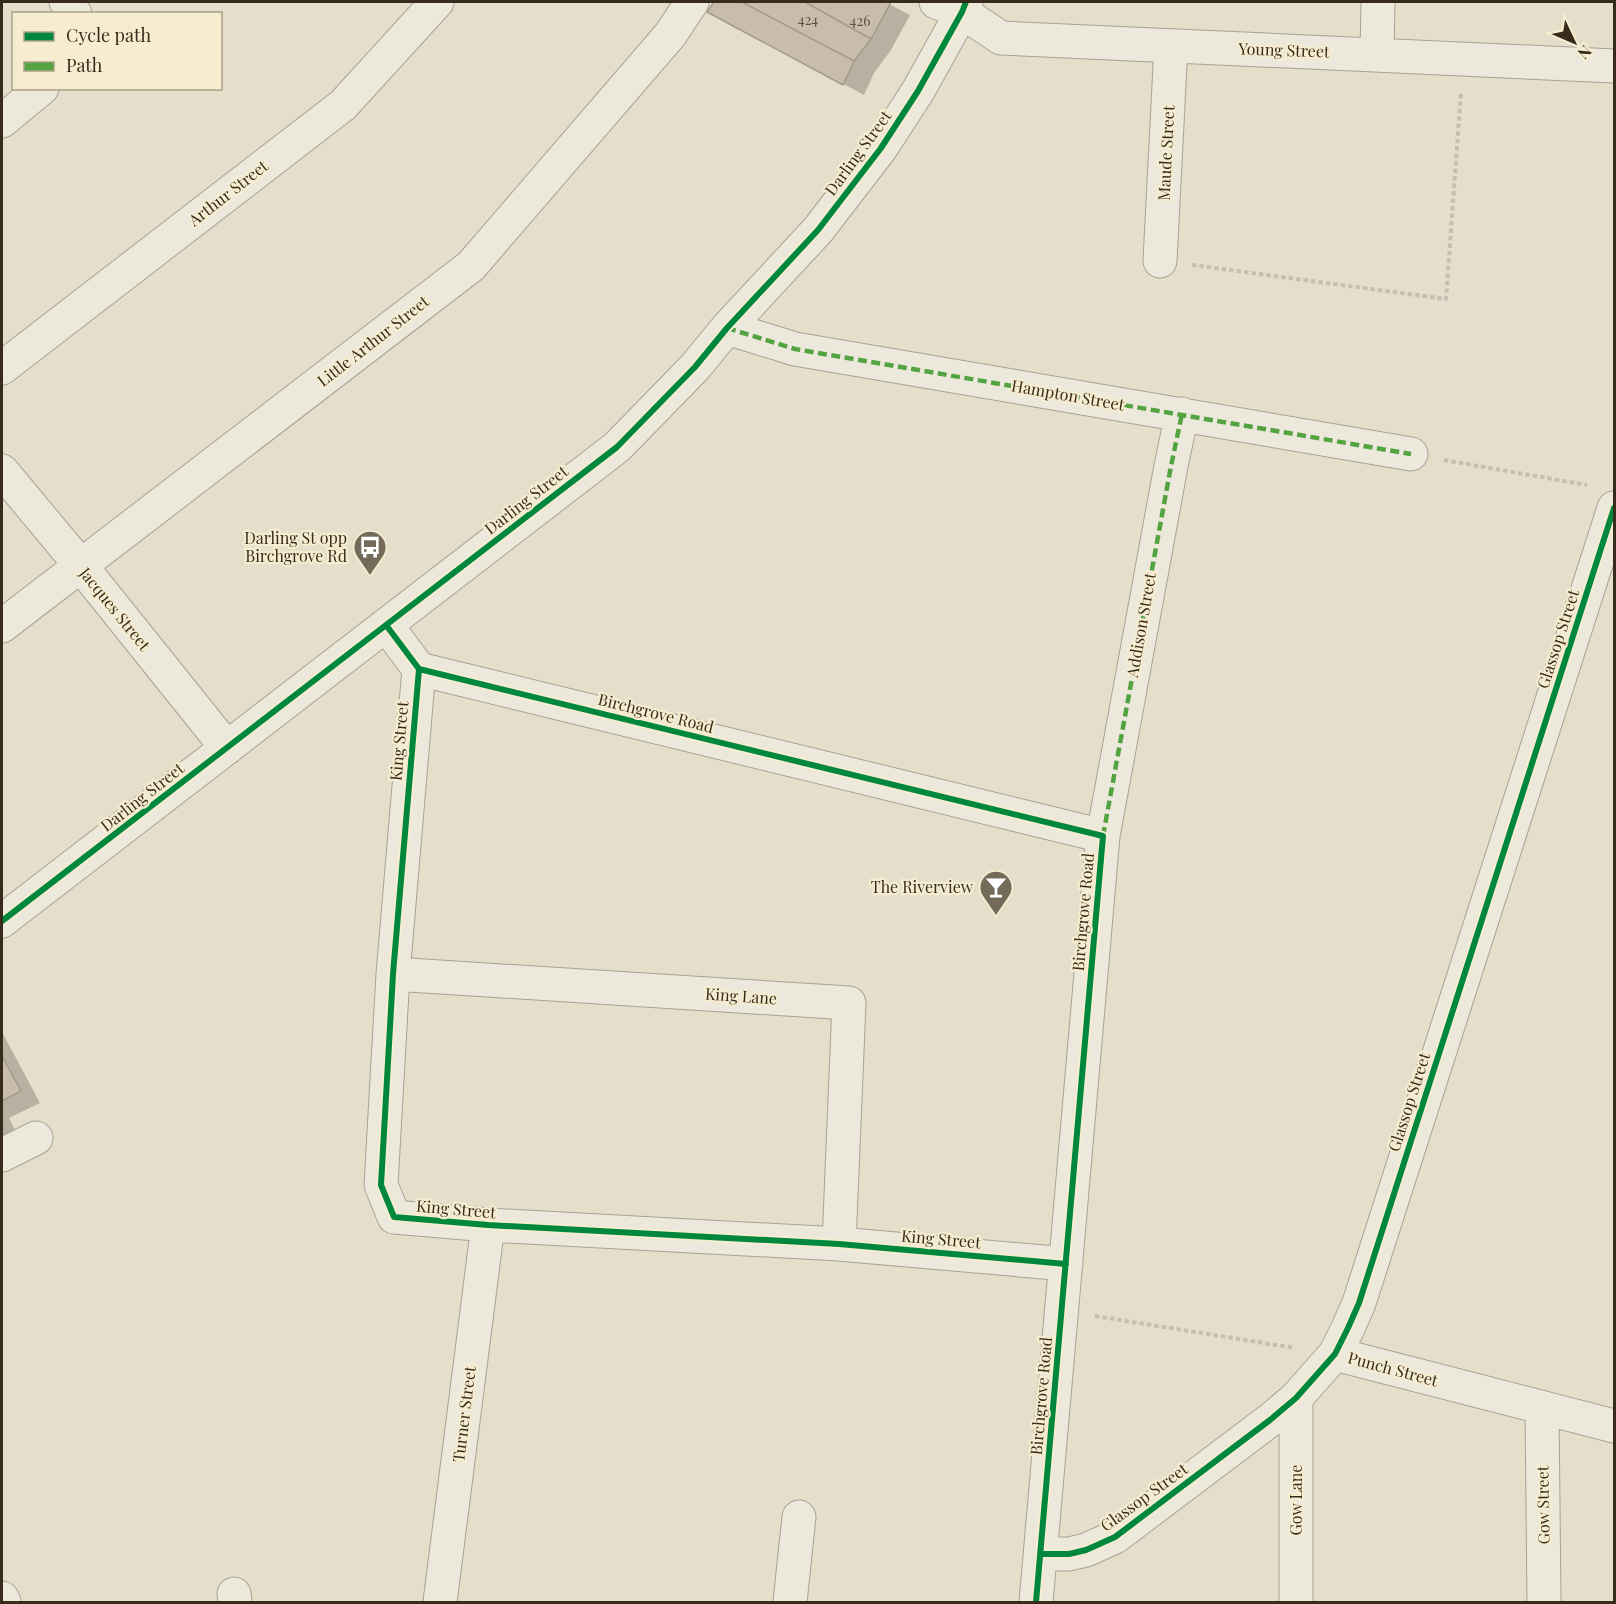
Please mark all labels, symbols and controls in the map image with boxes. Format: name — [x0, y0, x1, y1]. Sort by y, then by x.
house number: 424 — [798, 10, 818, 29]
house number: 426 — [850, 11, 870, 30]
legend — [12, 12, 222, 90]
north arrow — [1544, 12, 1604, 72]
text: Cycle path — [66, 23, 151, 47]
street label: Young Street — [1237, 37, 1330, 62]
text: N — [1573, 41, 1597, 65]
text: Path — [66, 53, 103, 77]
street label: Maude Street — [1153, 104, 1179, 201]
street label: Darling Street — [820, 106, 896, 199]
street label: Arthur Street — [183, 155, 272, 231]
street label: Little Arthur Street — [313, 290, 433, 391]
street label: Hampton Street — [1010, 374, 1127, 415]
street label: Darling Street — [480, 460, 572, 539]
place label: Darling St opp Birchgrove Rd — [244, 527, 347, 566]
bus stop icon: Darling St opp Birchgrove Rd — [352, 529, 388, 576]
street label: Jacques Street — [75, 562, 156, 655]
street label: Addison Street — [1121, 571, 1160, 680]
street label: Glassop Street — [1532, 586, 1584, 691]
street label: Birchgrove Road — [596, 688, 716, 737]
street label: King Street — [385, 700, 412, 782]
street label: Darling Street — [96, 757, 188, 836]
street label: Birchgrove Road — [1067, 852, 1098, 972]
bar icon: The Riverview — [978, 869, 1014, 916]
place label: The Riverview — [871, 876, 974, 897]
street label: King Lane — [704, 983, 778, 1008]
street label: Glassop Street — [1383, 1049, 1435, 1154]
street label: King Street — [415, 1195, 497, 1222]
street label: King Street — [900, 1225, 982, 1252]
street label: Birchgrove Road — [1025, 1336, 1056, 1456]
street label: Punch Street — [1346, 1346, 1441, 1391]
street label: Turner Street — [447, 1364, 480, 1463]
street label: Glassop Street — [1096, 1458, 1192, 1535]
street label: Gow Lane — [1285, 1465, 1306, 1535]
street label: Gow Street — [1531, 1465, 1554, 1545]

